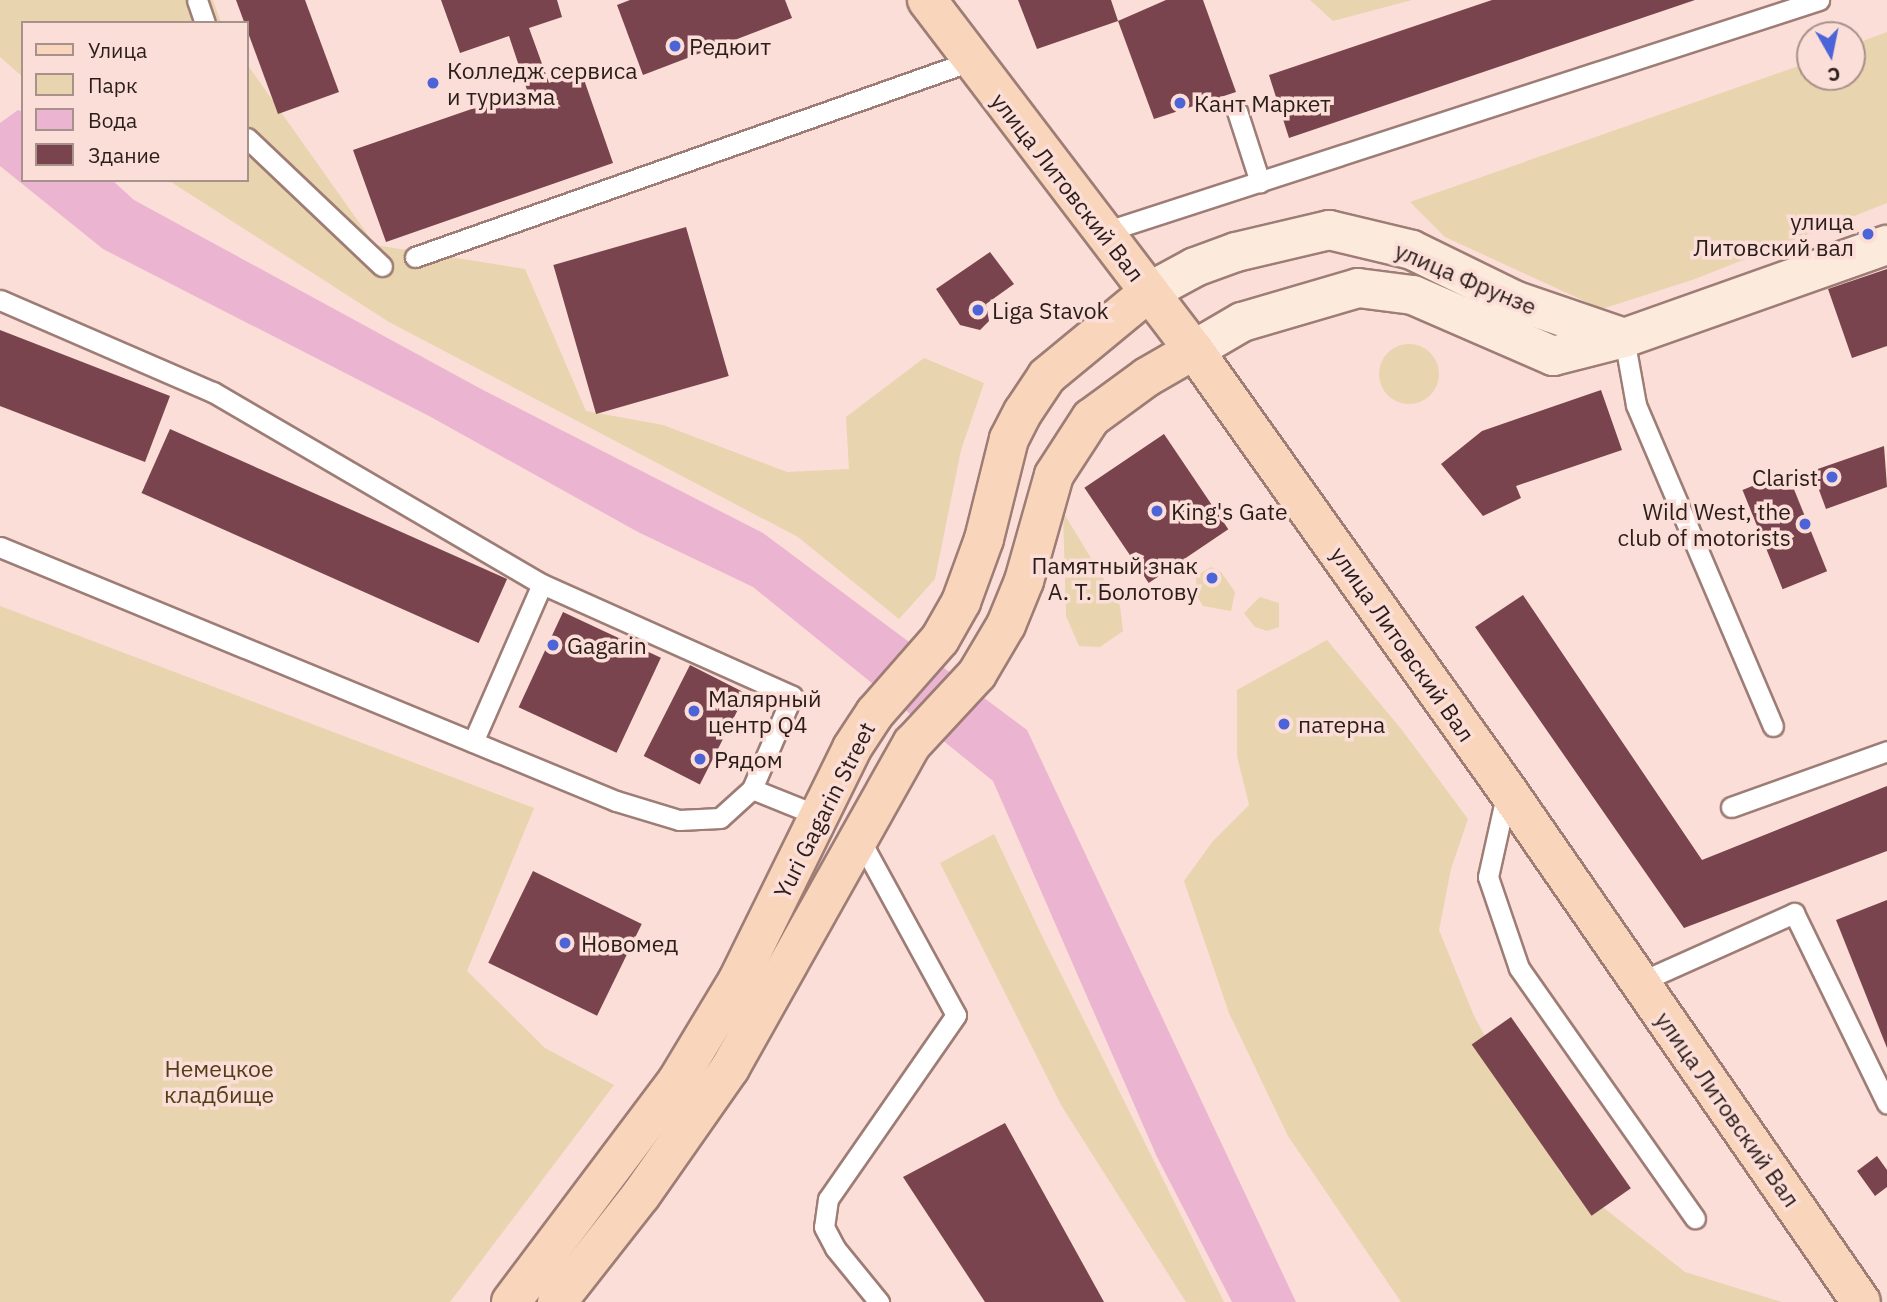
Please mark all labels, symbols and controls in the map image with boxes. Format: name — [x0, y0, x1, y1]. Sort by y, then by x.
legend — [21, 21, 248, 182]
north arrow — [1796, 21, 1866, 91]
place label: Редюит — [689, 32, 771, 60]
text: Улица — [88, 36, 147, 64]
marker: Редюит — [667, 38, 683, 54]
place label: Колледж сервиса и туризма — [447, 56, 638, 110]
text: С — [1826, 62, 1842, 88]
text: Парк — [88, 71, 138, 99]
marker: Колледж сервиса и туризма — [425, 75, 441, 91]
street label: улица Литовский Вал — [986, 87, 1150, 287]
place label: Кант Маркет — [1194, 89, 1331, 117]
marker: Кант Маркет — [1172, 95, 1188, 111]
text: Вода — [88, 106, 137, 134]
text: Здание — [88, 141, 160, 169]
place label: улица Литовский вал — [1694, 207, 1854, 261]
marker: улица Литовский вал — [1860, 226, 1876, 242]
street label: улица Фрунзе — [1391, 236, 1541, 320]
place label: Liga Stavok — [992, 296, 1109, 324]
marker: Liga Stavok — [970, 302, 986, 318]
place label: Clarist — [1752, 463, 1818, 491]
marker: Clarist — [1824, 469, 1840, 485]
place label: King's Gate — [1171, 497, 1288, 525]
place label: Wild West, the club of motorists — [1617, 497, 1791, 551]
marker: King's Gate — [1149, 503, 1165, 519]
marker: Wild West, the club of motorists — [1797, 516, 1813, 532]
street label: улица Литовский Вал — [1325, 541, 1481, 747]
place label: Памятный знак А. Т. Болотову — [1032, 551, 1198, 605]
marker: Памятный знак А. Т. Болотову — [1204, 570, 1220, 586]
place label: Gagarin — [567, 631, 647, 659]
marker: Gagarin — [545, 637, 561, 653]
place label: Малярный центр Q4 — [708, 684, 822, 738]
marker: Малярный центр Q4 — [686, 703, 702, 719]
place label: патерна — [1298, 710, 1385, 738]
marker: патерна — [1276, 716, 1292, 732]
street label: Yuri Gagarin Street — [768, 717, 880, 903]
place label: Рядом — [714, 745, 783, 773]
marker: Рядом — [692, 751, 708, 767]
place label: Новомед — [581, 929, 678, 957]
marker: Новомед — [555, 933, 575, 953]
street label: улица Литовский Вал — [1650, 1006, 1806, 1212]
park label: Немецкое кладбище — [164, 1054, 274, 1108]

